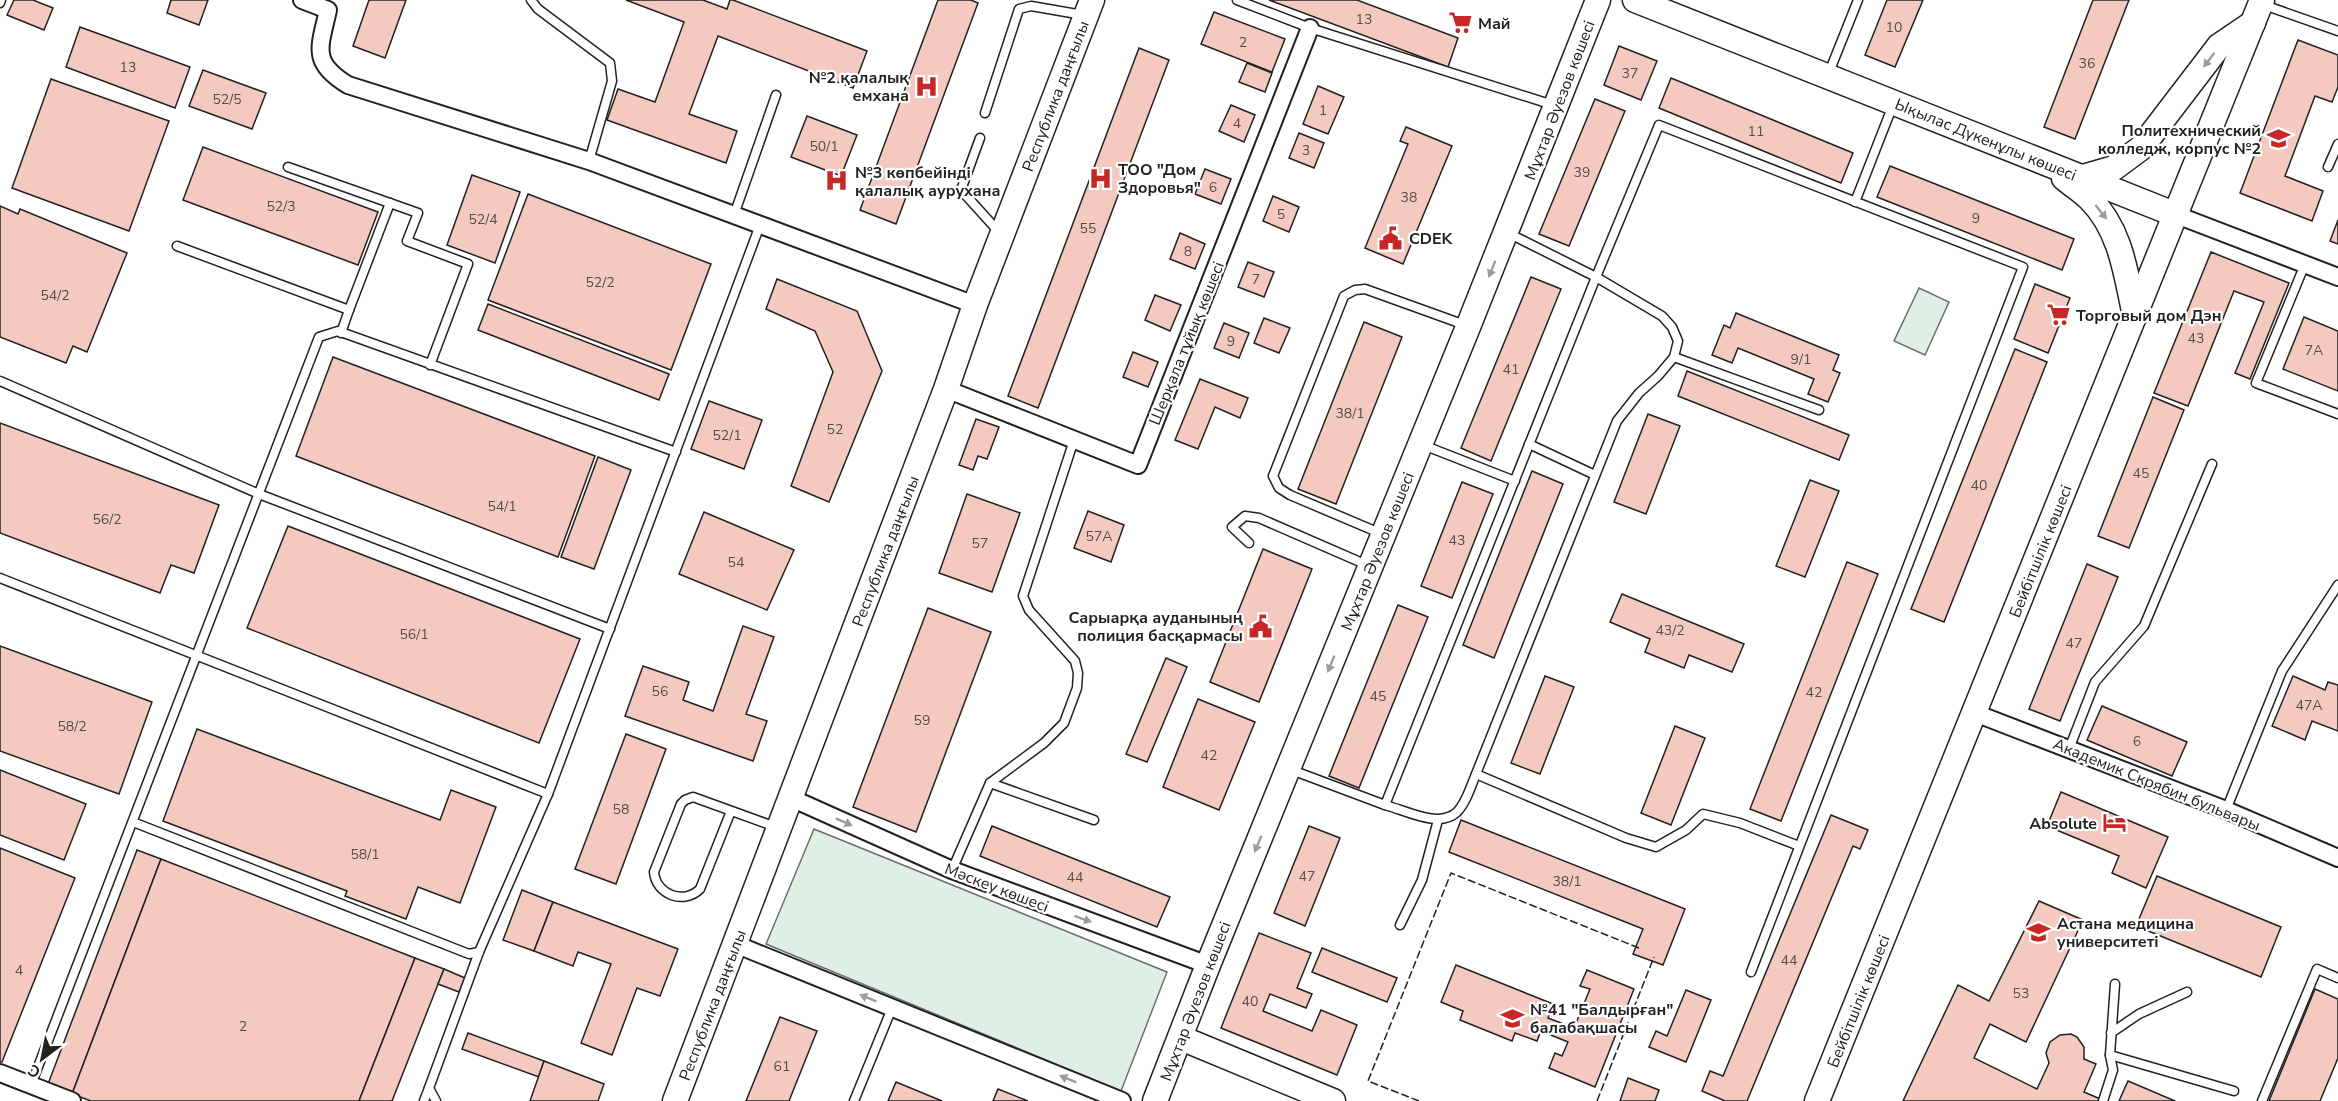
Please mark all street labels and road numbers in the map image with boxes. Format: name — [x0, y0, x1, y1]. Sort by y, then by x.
street label: Мұхтар Әуезов көшесі — [1519, 17, 1601, 183]
street label: Республика даңғылы — [1017, 18, 1095, 175]
street label: Ықылас Дүкенұлы көшесі — [1892, 93, 2080, 186]
street label: Шерқала тұйық көшесі — [1144, 258, 1230, 428]
street label: Мұхтар Әуезов көшесі — [1336, 469, 1420, 634]
street label: Республика даңғылы — [847, 473, 925, 630]
street label: Бейбітшілік көшесі — [2004, 482, 2078, 621]
street label: Академик Скрябин бульвары — [2050, 733, 2264, 837]
street label: Мәскеу көшесі — [941, 858, 1052, 918]
street label: Мұхтар Әуезов көшесі — [1155, 918, 1237, 1084]
street label: Республика даңғылы — [674, 927, 752, 1084]
street label: Бейбітшілік көшесі — [1822, 932, 1896, 1071]

